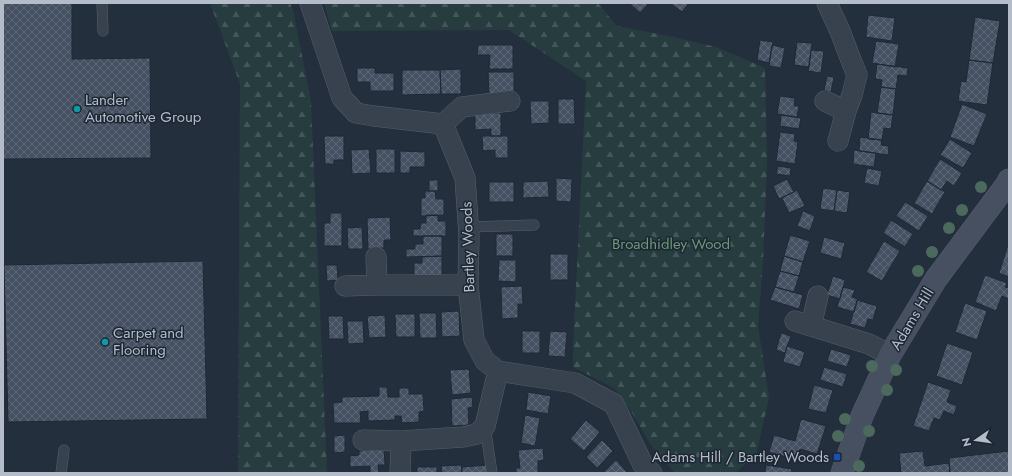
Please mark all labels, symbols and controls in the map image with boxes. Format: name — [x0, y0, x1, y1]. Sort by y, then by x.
place label: Lander Automotive Group — [85, 89, 202, 128]
marker: Lander Automotive Group — [72, 104, 82, 114]
street label: Bartley Woods — [455, 201, 481, 293]
park label: Broadhidley Wood — [612, 233, 730, 255]
street label: Adams Hill — [885, 284, 939, 354]
place label: Carpet and Flooring — [113, 322, 184, 361]
marker: Carpet and Flooring — [100, 337, 110, 347]
north arrow — [956, 420, 996, 460]
text: N — [957, 436, 975, 448]
place label: Adams Hill / Bartley Woods — [652, 446, 829, 468]
marker: Adams Hill / Bartley Woods — [832, 452, 842, 462]

